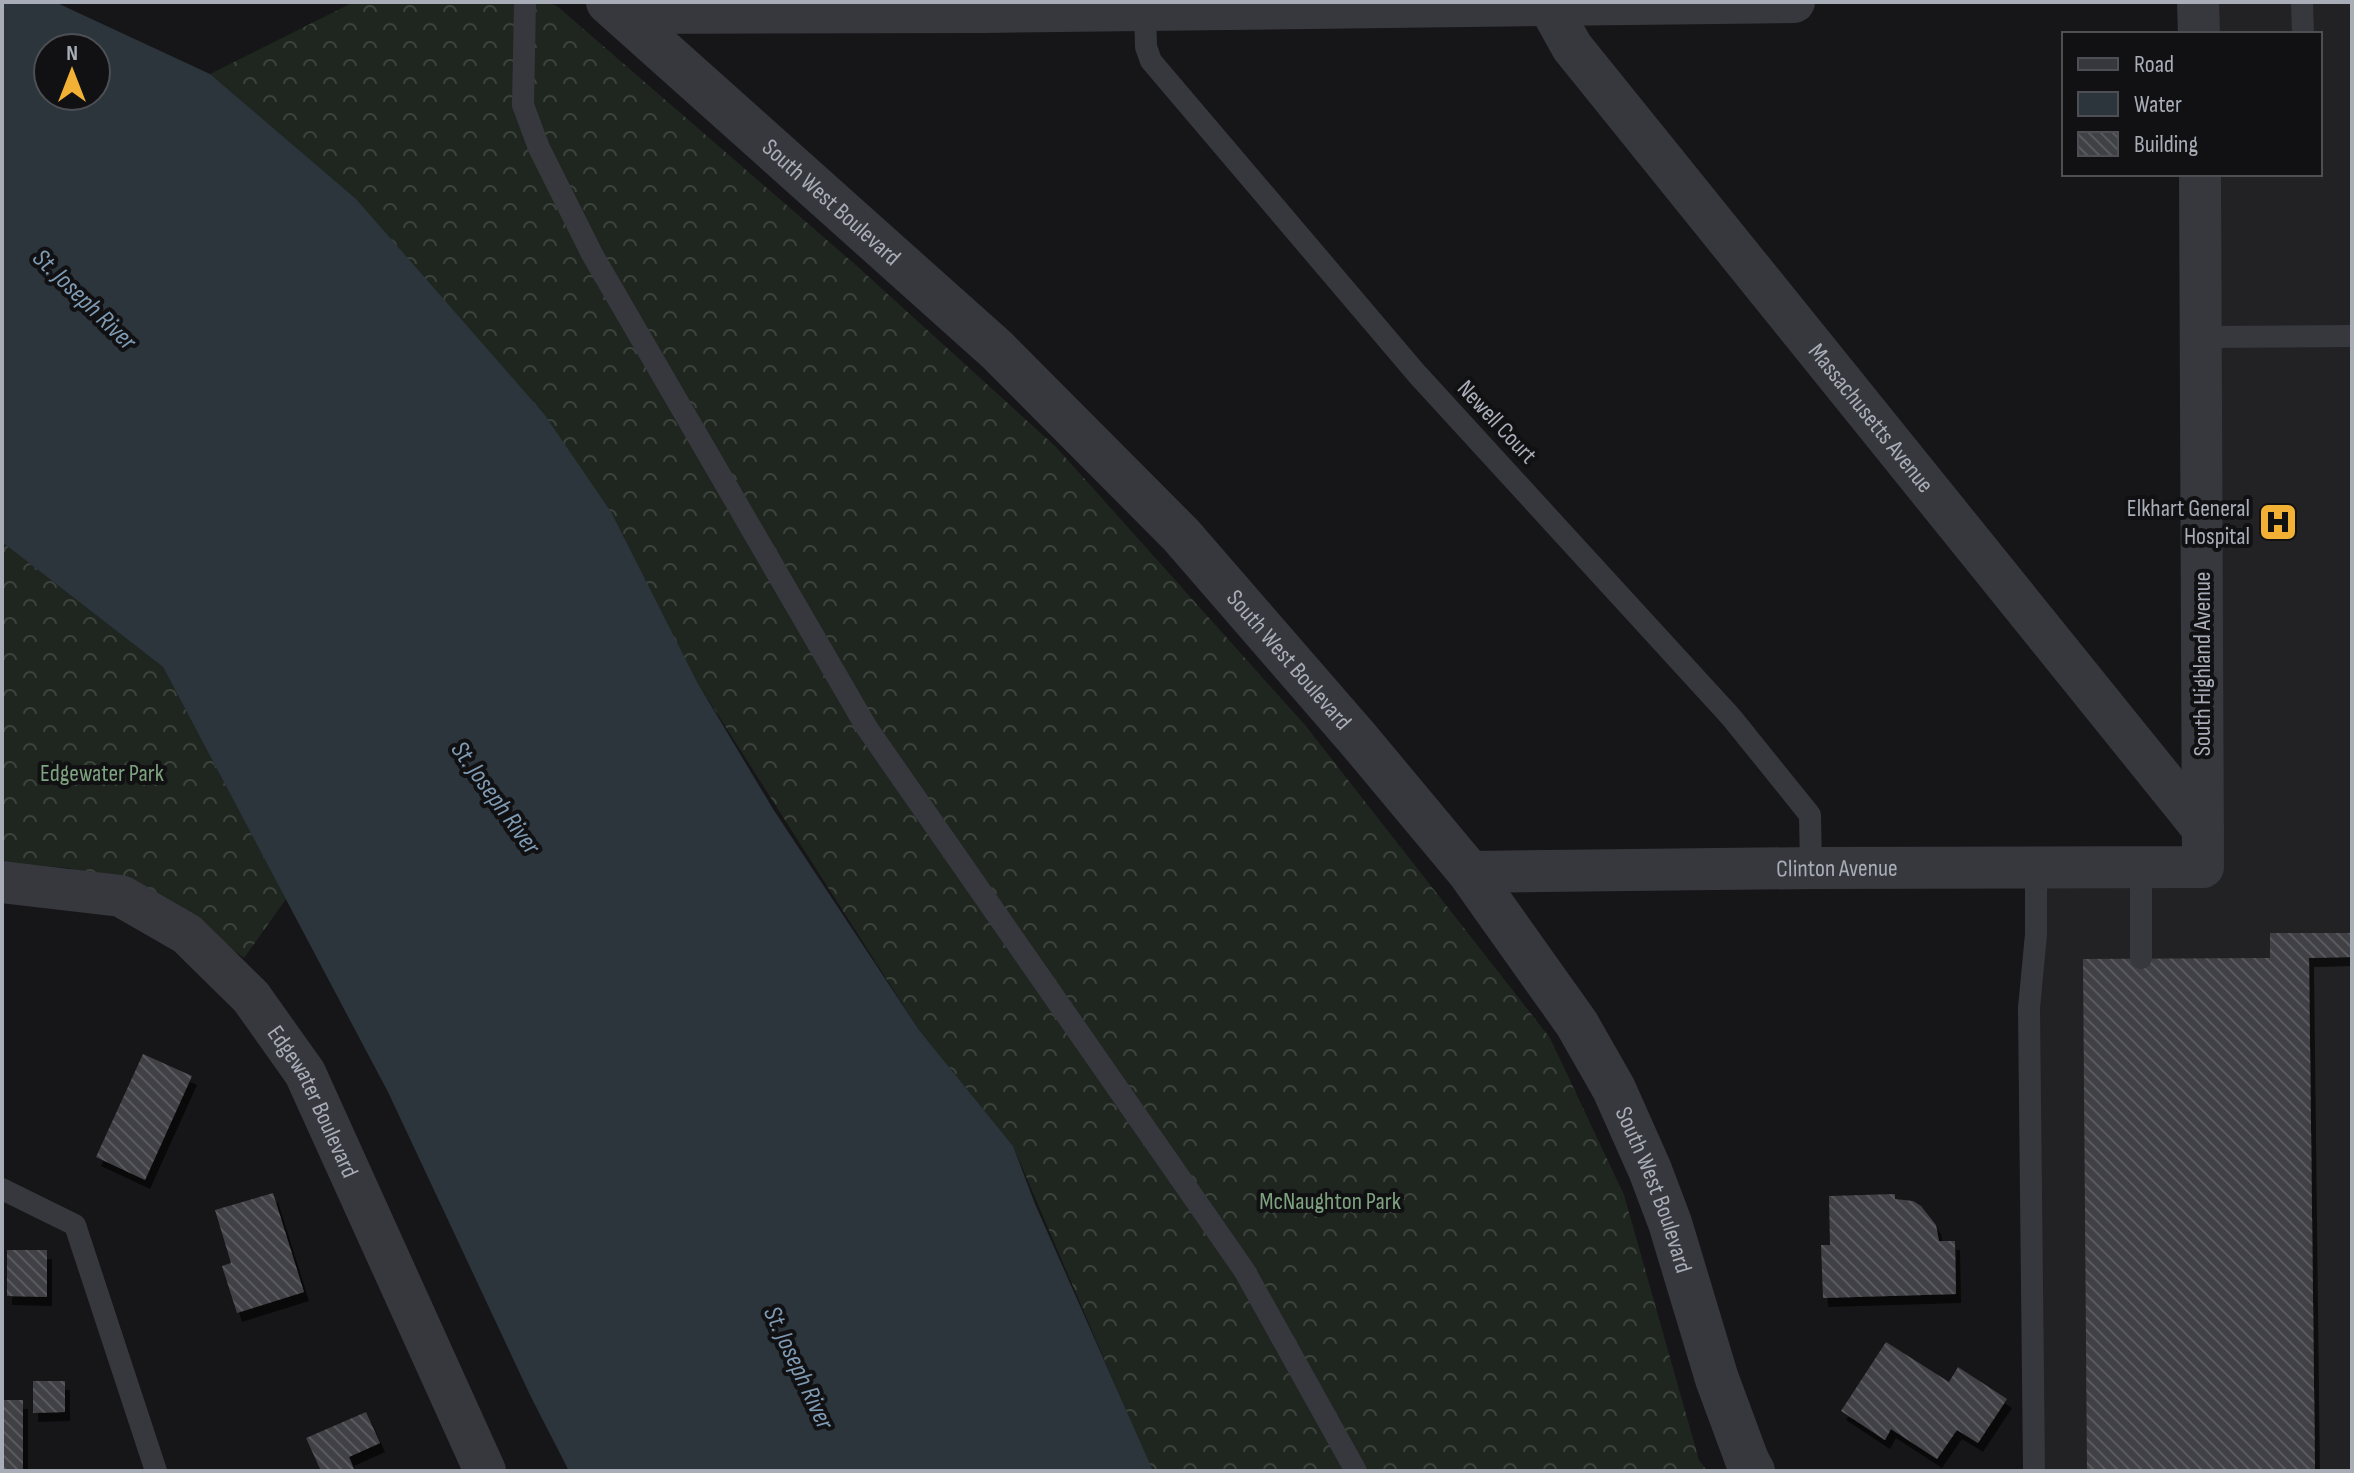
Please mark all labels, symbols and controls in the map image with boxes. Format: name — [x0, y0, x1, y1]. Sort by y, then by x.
north arrow — [32, 32, 112, 112]
legend — [2062, 32, 2322, 176]
text: N — [66, 40, 78, 67]
text: Road — [2134, 50, 2174, 79]
text: Water — [2134, 90, 2182, 119]
text: Building — [2134, 130, 2198, 159]
street label: South West Boulevard — [756, 133, 907, 271]
water label: St. Joseph River — [26, 243, 143, 358]
street label: Massachusetts Avenue — [1802, 337, 1940, 498]
street label: Newell Court — [1451, 374, 1543, 470]
place label: Elkhart General Hospital — [2127, 494, 2250, 551]
hospital icon: Elkhart General Hospital — [2257, 501, 2299, 543]
street label: South Highland Avenue — [2188, 572, 2217, 756]
street label: South West Boulevard — [1221, 584, 1358, 736]
water label: St. Joseph River — [444, 736, 547, 862]
park label: Edgewater Park — [40, 759, 164, 788]
street label: Clinton Avenue — [1776, 853, 1898, 883]
street label: Edgewater Boulevard — [261, 1020, 365, 1182]
street label: South West Boulevard — [1609, 1102, 1699, 1276]
park label: McNaughton Park — [1259, 1187, 1401, 1216]
water label: St. Joseph River — [756, 1302, 841, 1436]

